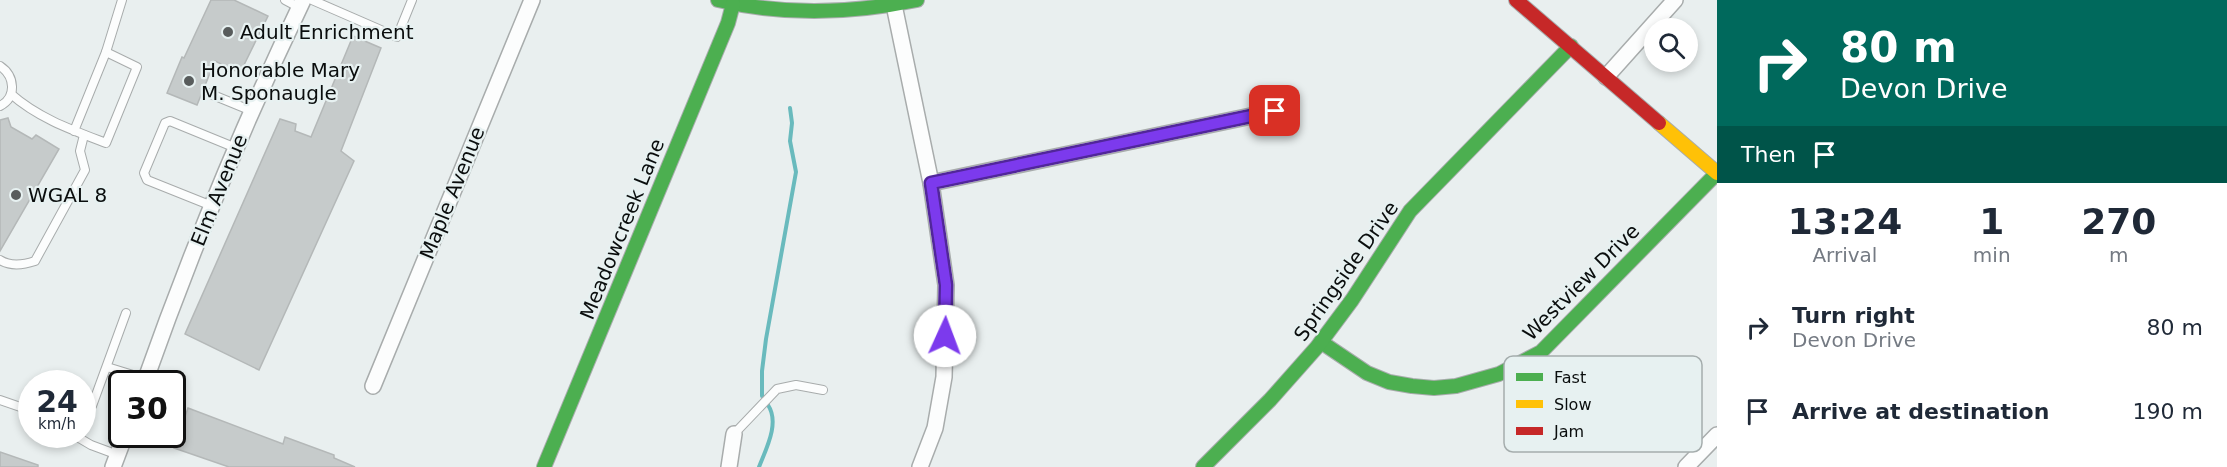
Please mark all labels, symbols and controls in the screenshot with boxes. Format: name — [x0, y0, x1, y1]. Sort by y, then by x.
map controls — [1644, 18, 1698, 72]
button: search — [1644, 18, 1698, 72]
place label: Adult Enrichment — [240, 20, 414, 44]
text: 80 m — [1840, 23, 1957, 72]
icon: right — [1741, 24, 1819, 102]
marker: Adult Enrichment — [221, 25, 235, 39]
place label: Honorable Mary M. Sponaugle — [201, 58, 360, 105]
text: Devon Drive — [1840, 73, 2008, 104]
marker: Honorable Mary M. Sponaugle — [182, 74, 196, 88]
pin — [1249, 85, 1300, 136]
icon: arrive — [1258, 94, 1291, 127]
street label: Maple Avenue — [415, 123, 489, 263]
street label: Elm Avenue — [186, 131, 252, 249]
street label: Meadowcreek Lane — [575, 135, 669, 323]
icon: arrive — [1808, 138, 1841, 171]
text: Then — [1741, 142, 1796, 167]
place label: WGAL 8 — [28, 183, 107, 207]
marker: WGAL 8 — [9, 188, 23, 202]
street label: Springside Drive — [1289, 196, 1403, 346]
text: 13:24 — [1788, 201, 1902, 242]
text: 1 — [1979, 201, 2004, 242]
text: 270 — [2081, 201, 2156, 242]
street label: Westview Drive — [1518, 219, 1644, 345]
text: Arrival — [1812, 243, 1877, 267]
text: min — [1973, 243, 2011, 267]
text: m — [2109, 243, 2129, 267]
text: Turn right — [1792, 303, 1915, 328]
position arrow — [913, 304, 977, 368]
icon: right — [1741, 311, 1774, 344]
text: 80 m — [2147, 315, 2203, 340]
text: Devon Drive — [1792, 328, 1916, 352]
legend — [1504, 356, 1702, 452]
text: Fast — [1554, 368, 1586, 387]
speed limit sign: 30 — [108, 370, 186, 448]
text: 24 — [36, 384, 78, 419]
text: Slow — [1554, 395, 1591, 414]
icon: arrive — [1741, 395, 1774, 428]
text: Arrive at destination — [1792, 399, 2049, 424]
text: 190 m — [2133, 399, 2203, 424]
text: km/h — [38, 415, 76, 433]
text: Jam — [1553, 422, 1584, 441]

